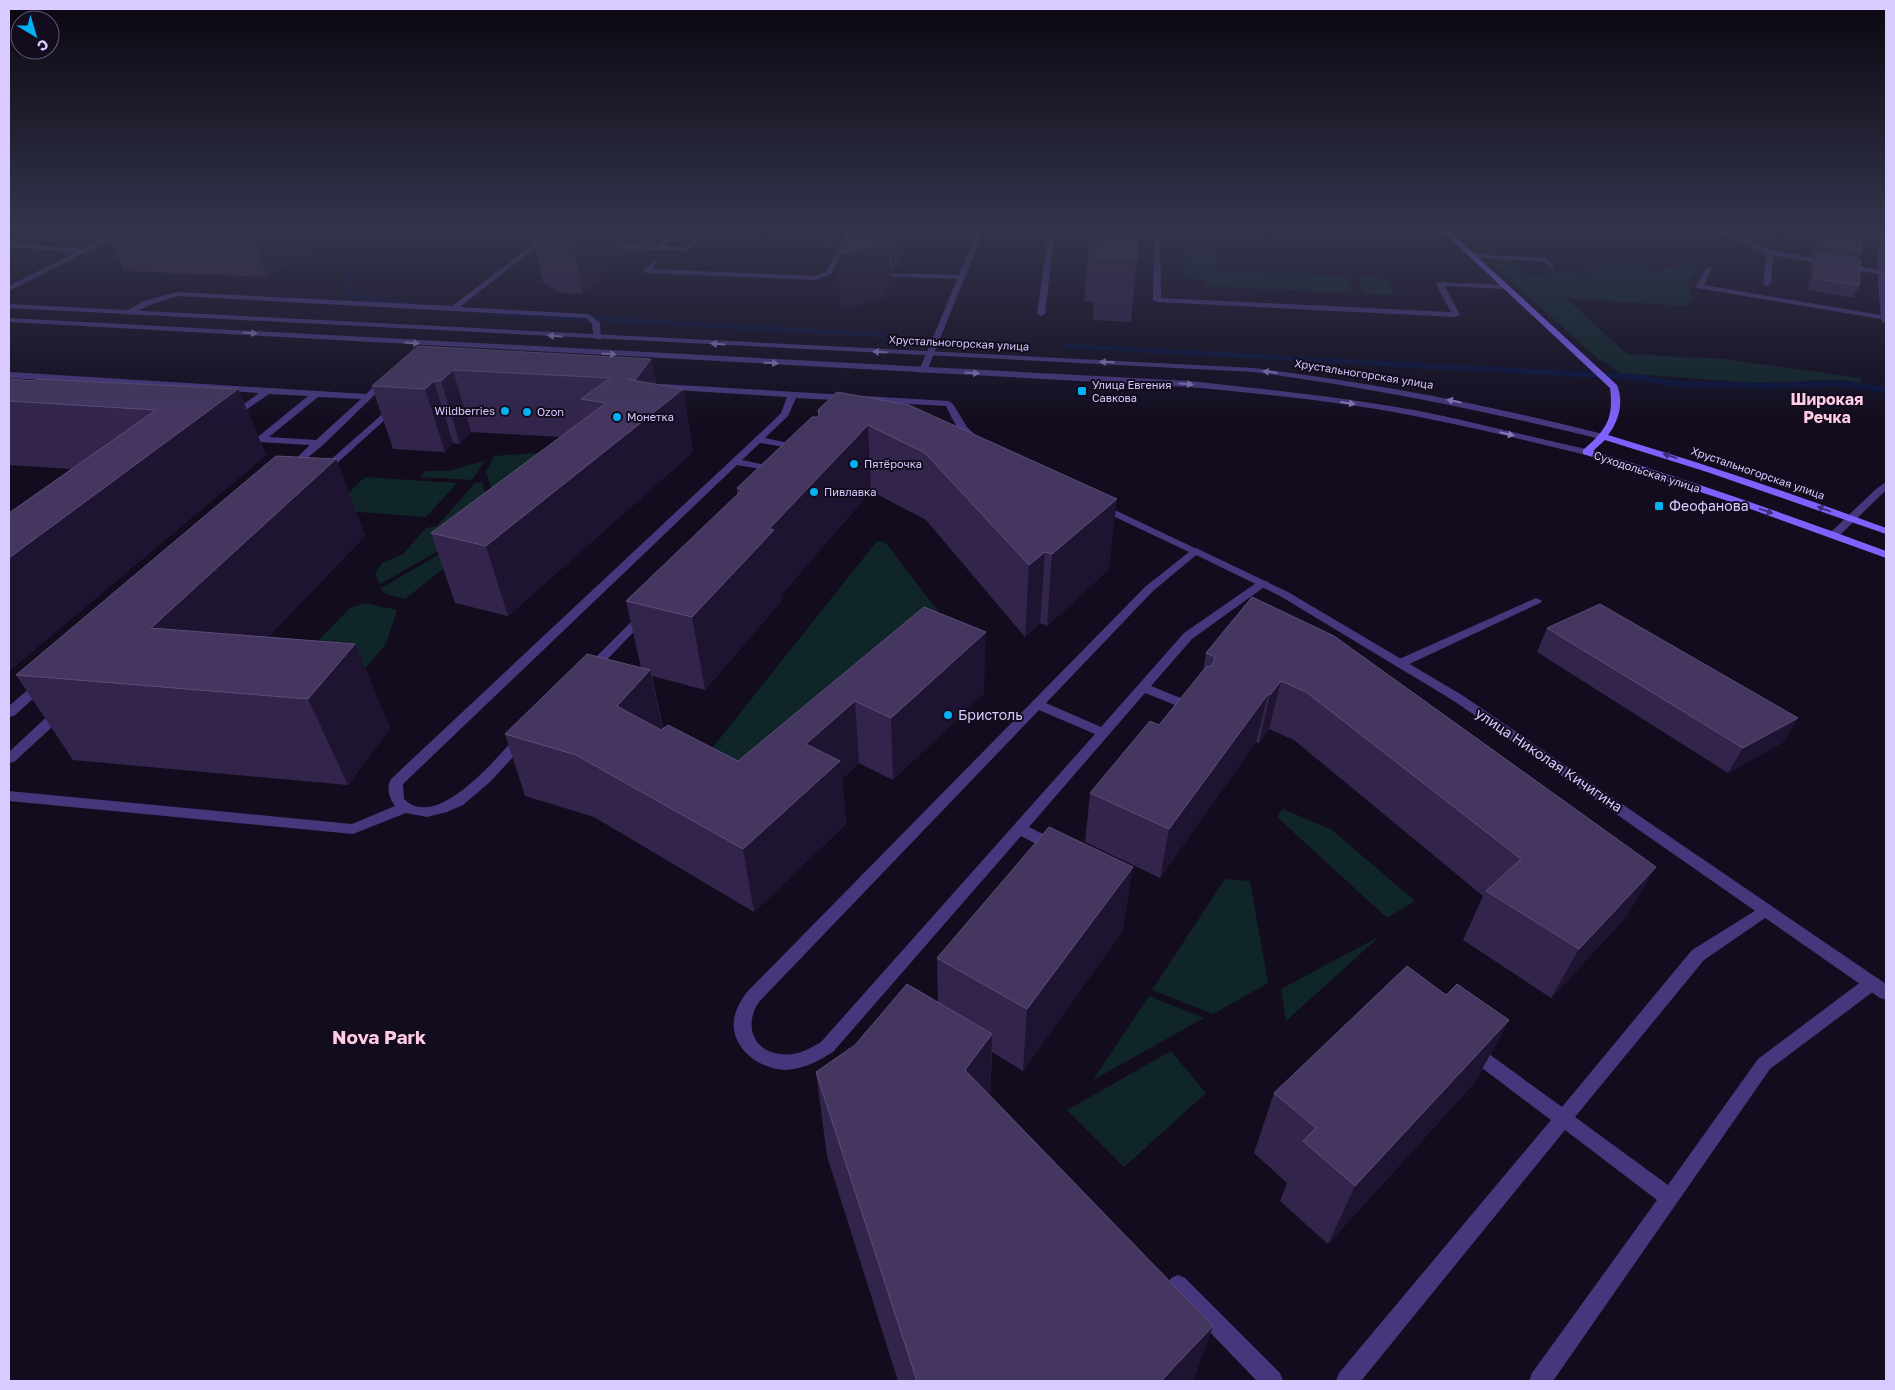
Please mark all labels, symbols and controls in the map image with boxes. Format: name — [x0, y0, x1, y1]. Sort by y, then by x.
north arrow — [10, 10, 60, 60]
text: С — [34, 36, 52, 55]
one-way arrow — [242, 330, 258, 338]
one-way arrow — [547, 331, 563, 339]
street label: Хрустальногорская улица — [888, 332, 1030, 353]
one-way arrow — [404, 339, 420, 347]
one-way arrow — [709, 339, 725, 347]
one-way arrow — [872, 347, 888, 355]
one-way arrow — [601, 350, 617, 358]
street label: Хрустальногорская улица — [1294, 356, 1435, 391]
one-way arrow — [1099, 358, 1115, 366]
one-way arrow — [764, 359, 780, 367]
one-way arrow — [1261, 368, 1277, 376]
one-way arrow — [964, 370, 980, 378]
place label: Улица Евгения Савкова — [1092, 378, 1171, 404]
one-way arrow — [1179, 380, 1195, 388]
marker: Улица Евгения Савкова — [1076, 385, 1088, 397]
district label: Широкая Речка — [1791, 389, 1863, 427]
one-way arrow — [1447, 397, 1462, 405]
one-way arrow — [1340, 400, 1356, 408]
place label: Wildberries — [434, 404, 495, 417]
marker: Wildberries — [499, 405, 511, 417]
place label: Ozon — [537, 405, 564, 418]
marker: Ozon — [521, 406, 533, 418]
place label: Монетка — [627, 410, 674, 423]
marker: Монетка — [611, 411, 623, 423]
one-way arrow — [1500, 430, 1515, 438]
street label: Хрустальногорская улица — [1690, 443, 1827, 502]
street label: Суходольская улица — [1592, 448, 1702, 495]
one-way arrow — [1663, 452, 1678, 460]
place label: Пятёрочка — [864, 457, 922, 470]
marker: Пятёрочка — [848, 458, 860, 470]
place label: Пивлавка — [824, 485, 876, 498]
marker: Пивлавка — [808, 486, 820, 498]
place label: Феофанова — [1669, 497, 1749, 514]
marker: Феофанова — [1653, 500, 1665, 512]
one-way arrow — [1816, 505, 1831, 513]
one-way arrow — [1759, 507, 1774, 515]
street label: улица Николая Кичигина — [1473, 704, 1626, 815]
place label: Бристоль — [958, 706, 1023, 723]
marker: Бристоль — [942, 709, 954, 721]
district label: Nova Park — [332, 1025, 426, 1048]

